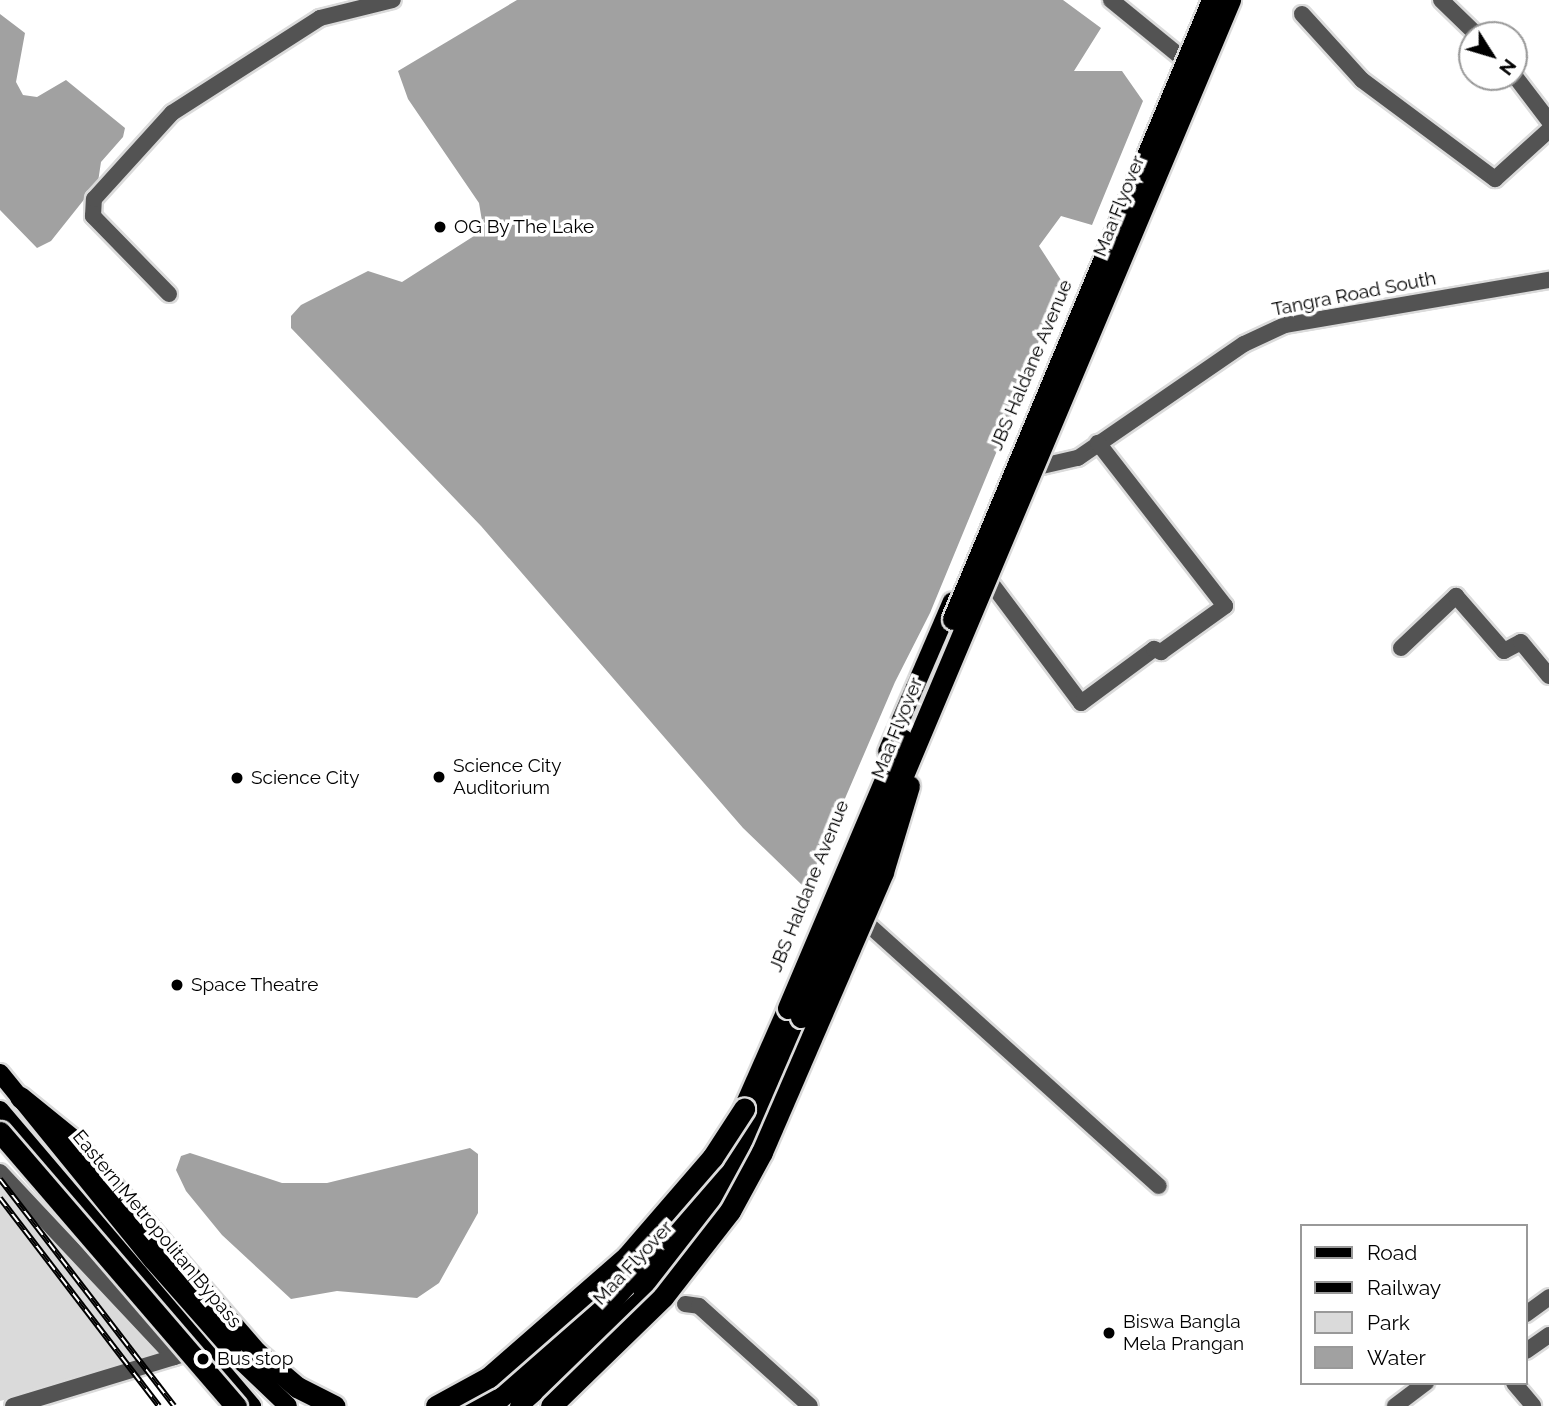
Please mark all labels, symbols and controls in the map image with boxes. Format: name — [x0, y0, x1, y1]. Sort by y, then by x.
north arrow — [1458, 21, 1528, 91]
text: N — [1495, 55, 1521, 80]
street label: Maa Flyover — [1088, 152, 1150, 260]
place label: OG By The Lake — [454, 216, 595, 238]
marker: OG By The Lake — [432, 219, 448, 235]
street label: Tangra Road South — [1270, 267, 1438, 321]
street label: JBS Haldane Avenue — [985, 276, 1077, 454]
street label: Maa Flyover — [866, 674, 928, 782]
place label: Science City Auditorium — [453, 755, 562, 799]
place label: Science City — [251, 767, 360, 789]
marker: Science City Auditorium — [431, 769, 447, 785]
marker: Science City — [229, 770, 245, 786]
street label: JBS Haldane Avenue — [764, 797, 854, 975]
place label: Space Theatre — [191, 974, 319, 996]
marker: Space Theatre — [169, 977, 185, 993]
street label: Eastern Metropolitan Bypass — [68, 1126, 246, 1332]
street label: Maa Flyover — [588, 1216, 678, 1310]
legend — [1300, 1224, 1528, 1385]
text: Road — [1367, 1240, 1417, 1265]
text: Railway — [1367, 1275, 1441, 1300]
text: Park — [1367, 1310, 1410, 1335]
place label: Biswa Bangla Mela Prangan — [1123, 1311, 1244, 1355]
marker: Biswa Bangla Mela Prangan — [1101, 1325, 1117, 1341]
text: Water — [1367, 1345, 1426, 1370]
place label: Bus stop — [217, 1348, 293, 1370]
marker: Bus stop — [195, 1351, 211, 1367]

